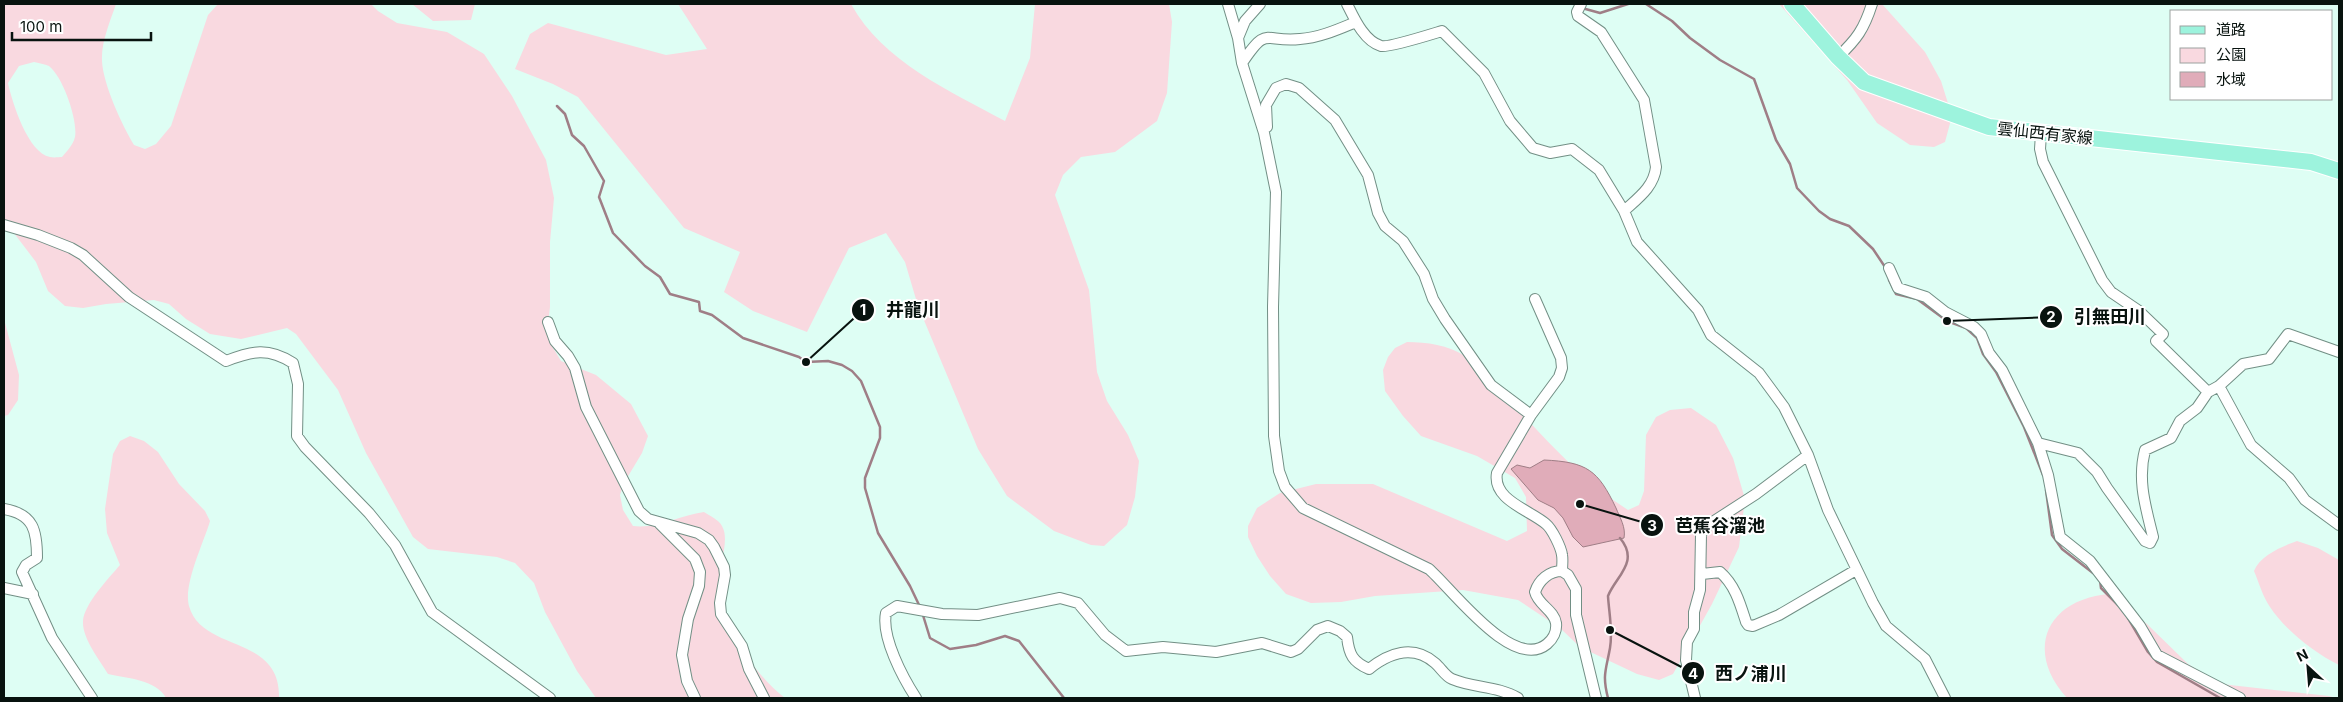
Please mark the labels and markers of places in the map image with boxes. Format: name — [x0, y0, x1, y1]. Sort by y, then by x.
callout: 井龍川 — [851, 293, 950, 326]
callout: 引無田川 — [2039, 301, 2156, 334]
callout: 芭蕉谷溜池 — [1640, 509, 1775, 542]
callout: 西ノ浦川 — [1680, 657, 1797, 690]

